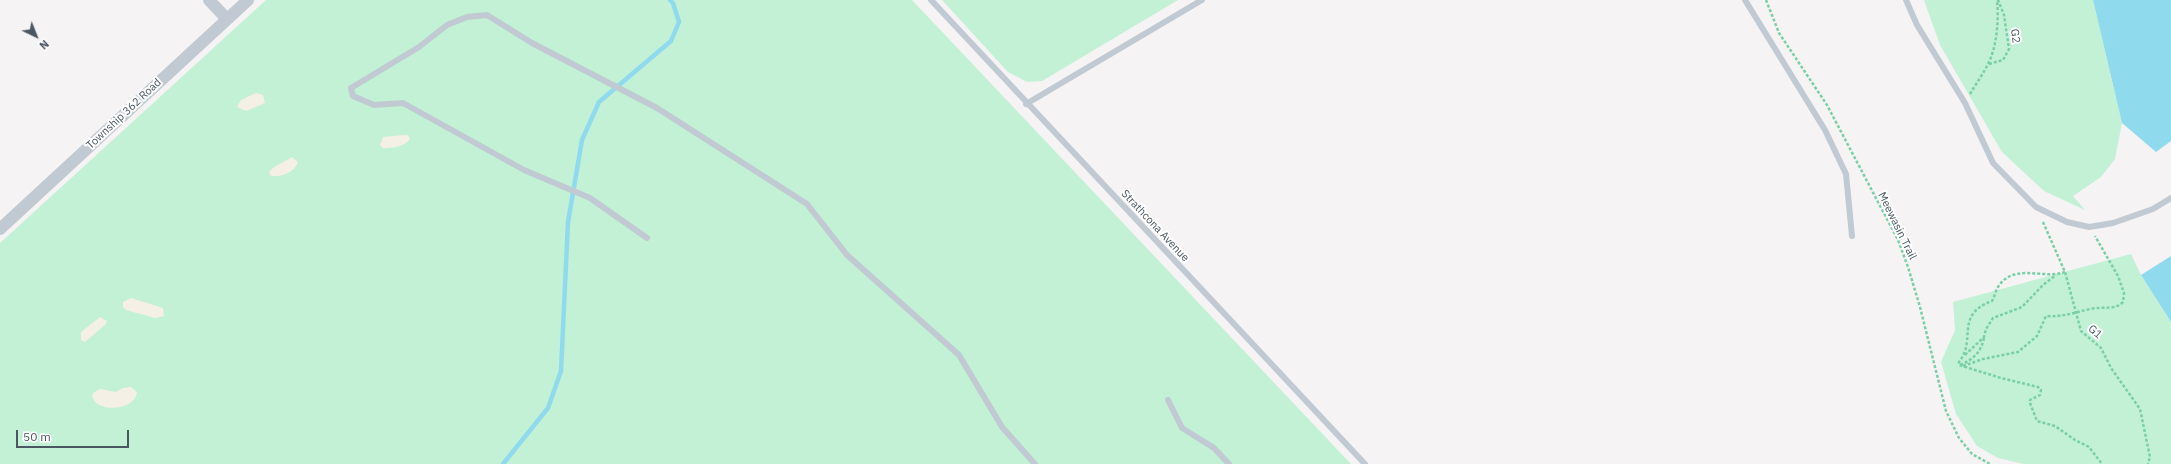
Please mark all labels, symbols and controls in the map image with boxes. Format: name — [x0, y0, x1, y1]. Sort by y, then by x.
north arrow — [16, 16, 56, 56]
street label: G2 — [2008, 28, 2022, 44]
text: N — [36, 37, 52, 53]
street label: Township 362 Road — [84, 76, 164, 152]
street label: Strathcona Avenue — [1118, 187, 1192, 265]
street label: Meewasin Trail — [1875, 190, 1919, 262]
street label: G1 — [2085, 322, 2105, 342]
scale bar — [18, 422, 131, 448]
text: 50 m — [23, 429, 51, 444]

